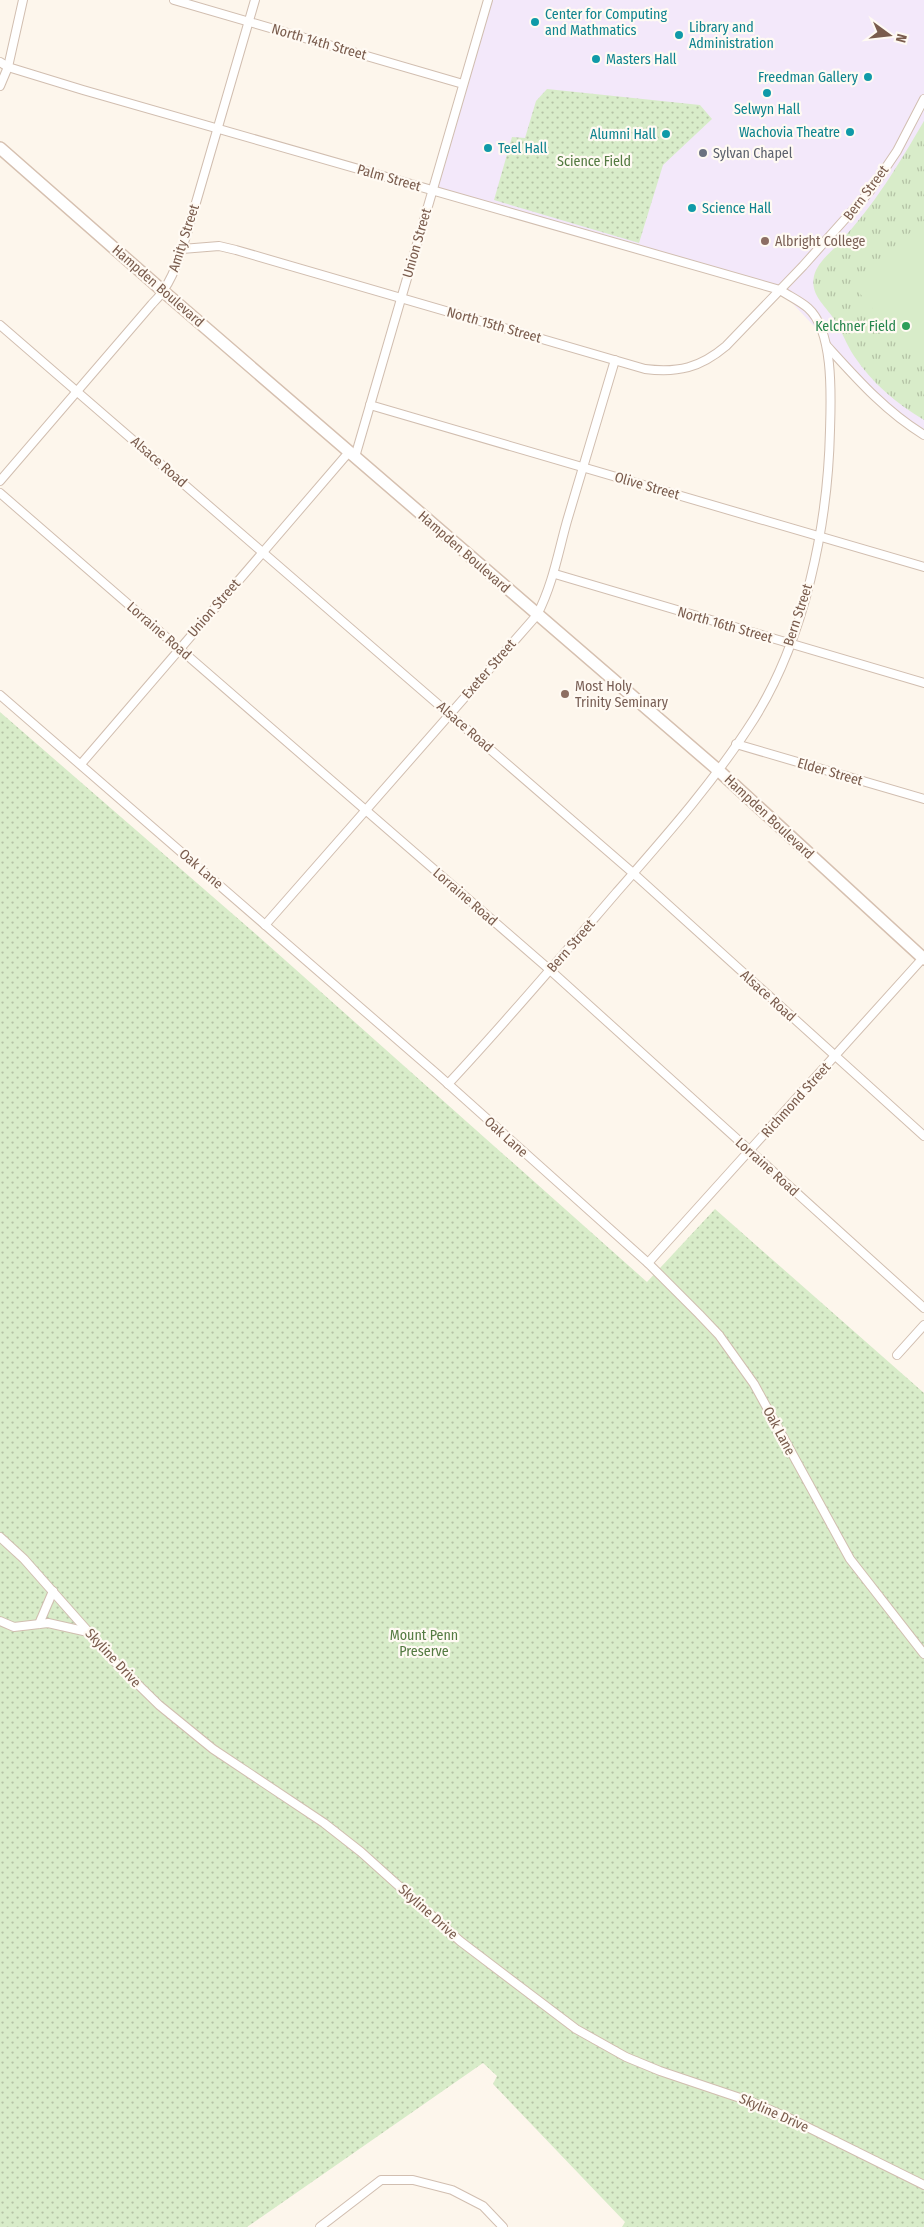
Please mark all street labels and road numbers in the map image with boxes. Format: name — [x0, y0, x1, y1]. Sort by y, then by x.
street label: North 14th Street — [270, 20, 369, 64]
street label: Palm Street — [355, 161, 423, 195]
street label: Bern Street — [840, 162, 892, 224]
street label: Amity Street — [165, 202, 203, 274]
street label: Union Street — [399, 206, 435, 280]
street label: Hampden Boulevard — [109, 241, 207, 331]
street label: North 15th Street — [445, 303, 544, 347]
street label: Alsace Road — [127, 433, 191, 491]
street label: Olive Street — [613, 469, 682, 503]
street label: Hampden Boulevard — [415, 507, 513, 597]
street label: Union Street — [184, 575, 244, 641]
street label: Bern Street — [780, 581, 816, 648]
street label: Lorraine Road — [123, 598, 195, 664]
street label: North 16th Street — [676, 603, 775, 647]
street label: Exeter Street — [459, 635, 520, 702]
street label: Alsace Road — [433, 698, 497, 756]
street label: Elder Street — [795, 755, 865, 790]
street label: Hampden Boulevard — [721, 771, 817, 863]
street label: Oak Lane — [176, 845, 226, 893]
street label: Lorraine Road — [429, 864, 501, 930]
street label: Bern Street — [543, 916, 599, 976]
street label: Alsace Road — [737, 967, 799, 1025]
street label: Richmond Street — [758, 1059, 834, 1141]
street label: Oak Lane — [481, 1113, 531, 1161]
street label: Lorraine Road — [732, 1134, 802, 1200]
street label: Oak Lane — [759, 1404, 799, 1458]
street label: Skyline Drive — [81, 1625, 145, 1691]
street label: Skyline Drive — [395, 1881, 461, 1943]
street label: Skyline Drive — [737, 2090, 811, 2136]

